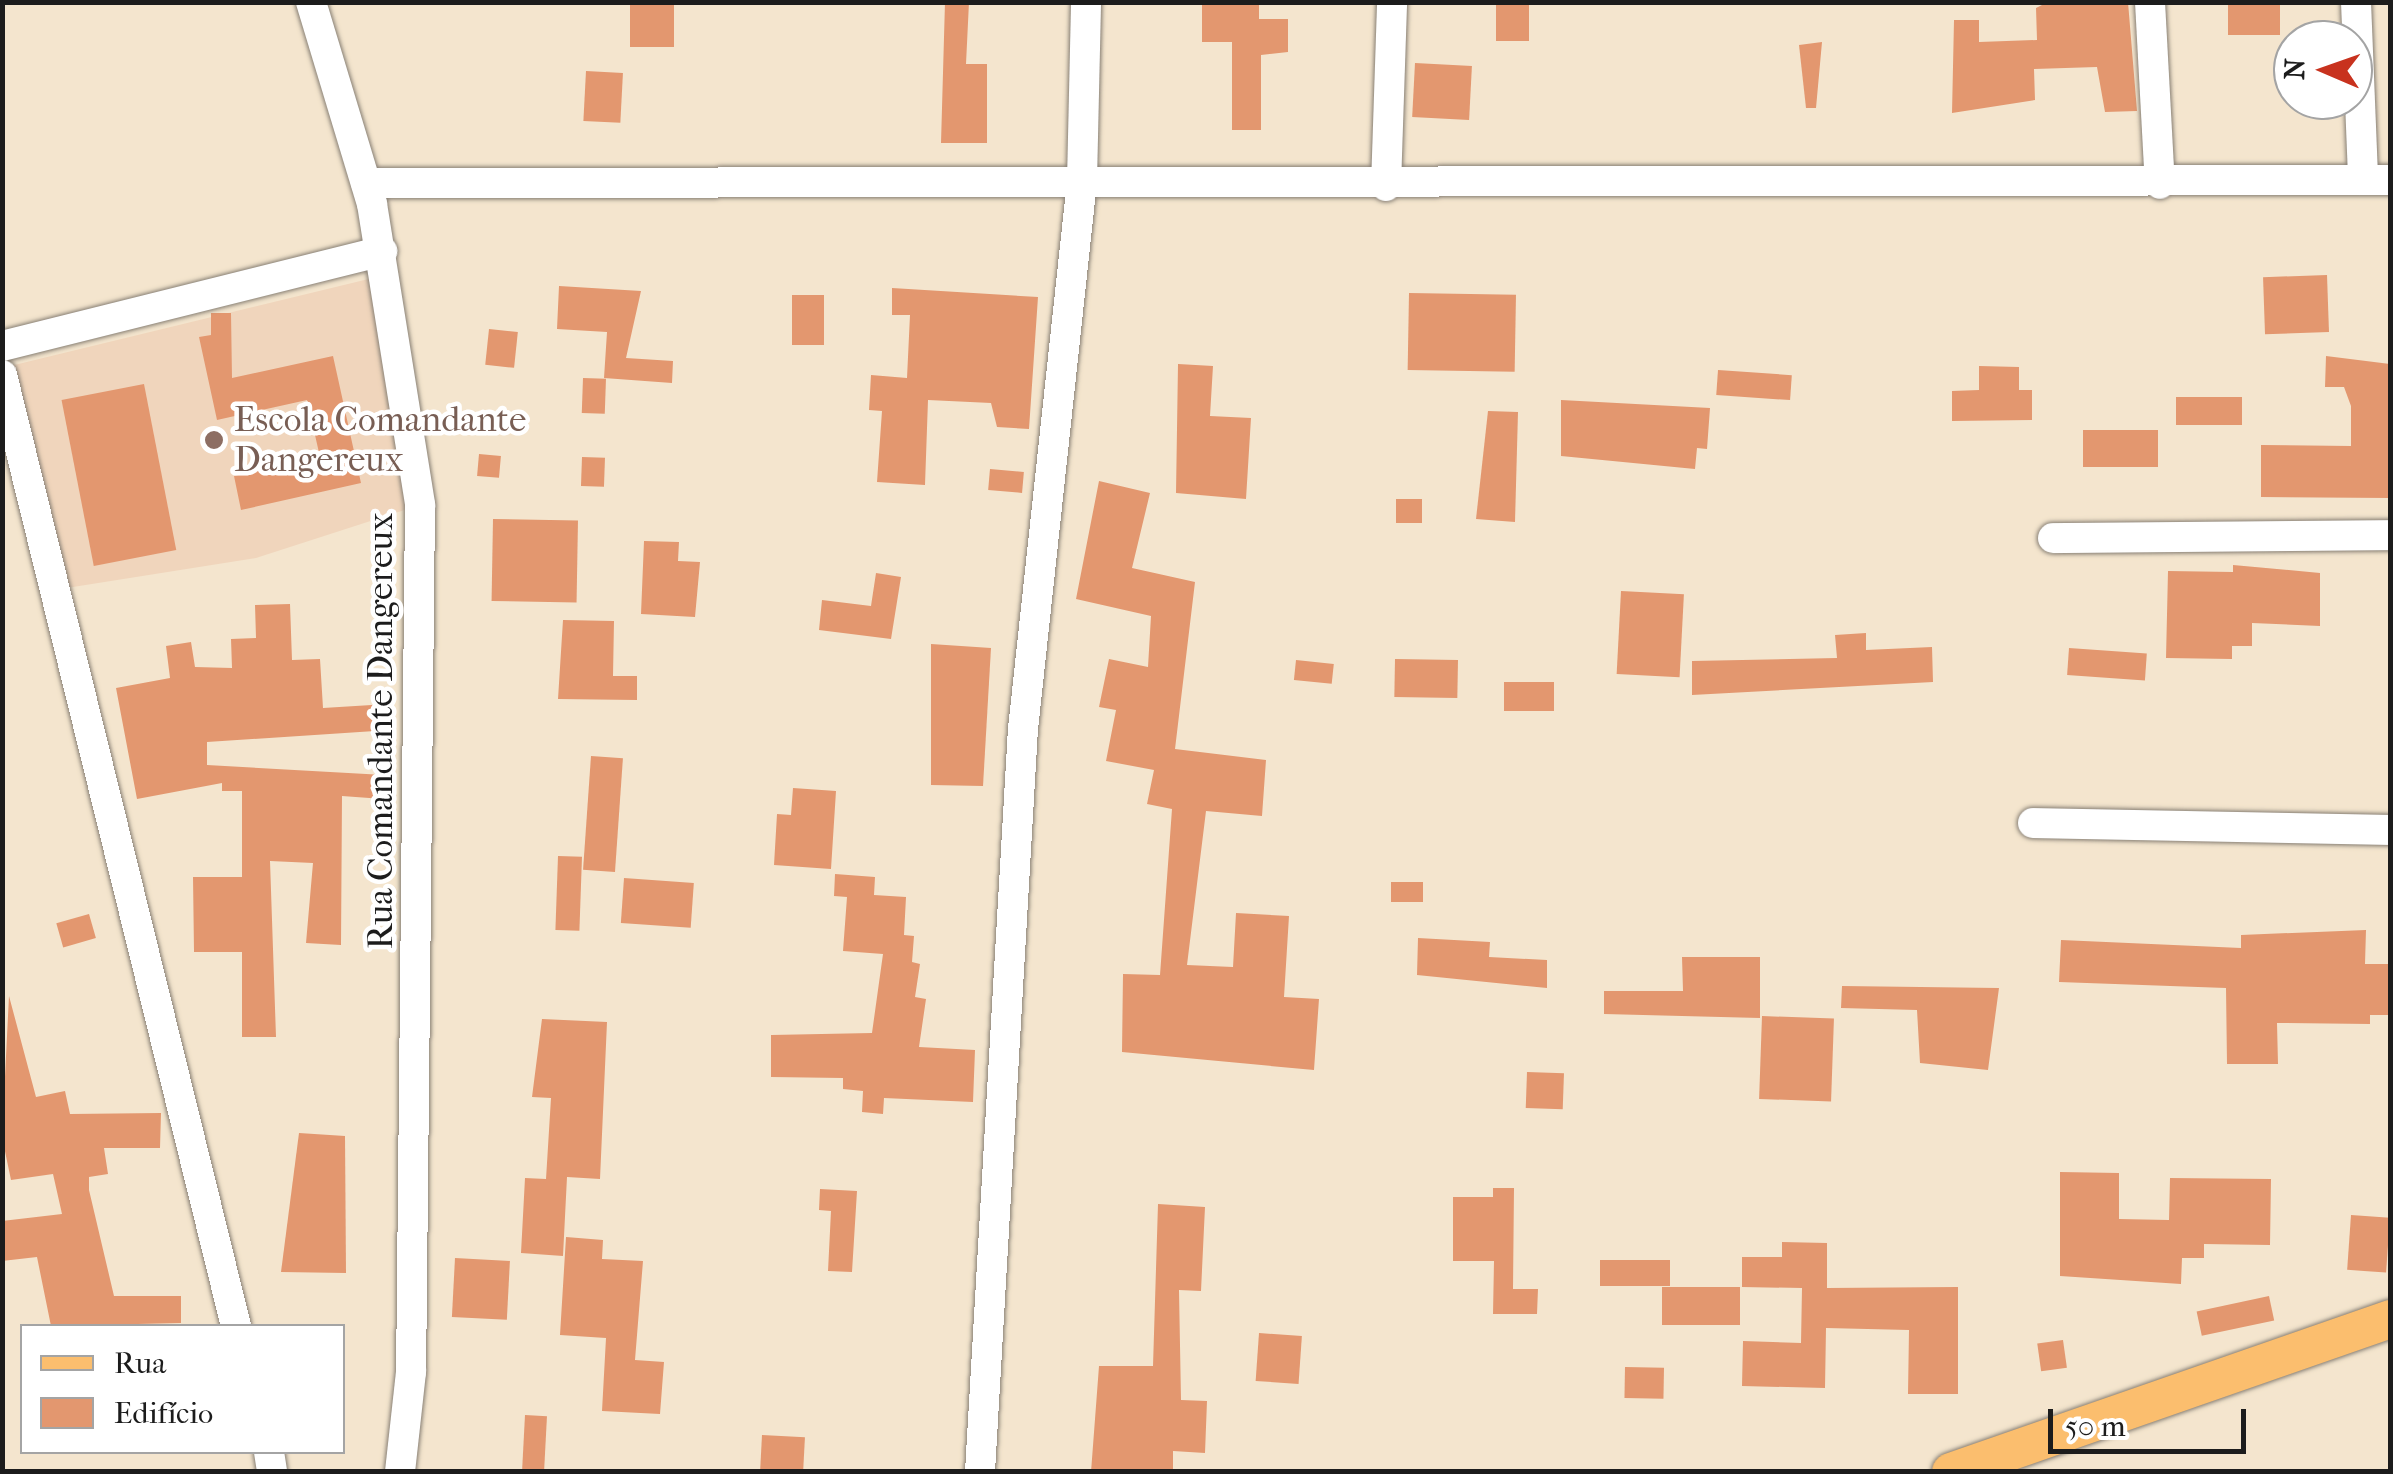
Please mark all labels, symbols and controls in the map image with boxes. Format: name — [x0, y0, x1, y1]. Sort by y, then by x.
north arrow — [2273, 20, 2373, 120]
text: N — [2278, 58, 2311, 80]
place label: Escola Comandante Dangereux — [234, 399, 526, 481]
marker: Escola Comandante Dangereux — [203, 429, 225, 451]
street label: Rua Comandante Dangereux — [360, 513, 402, 949]
legend — [20, 1324, 345, 1454]
text: Rua — [114, 1346, 166, 1381]
scale bar — [2053, 1389, 2250, 1451]
text: Edifício — [114, 1396, 213, 1431]
text: 50 m — [2065, 1409, 2126, 1444]

